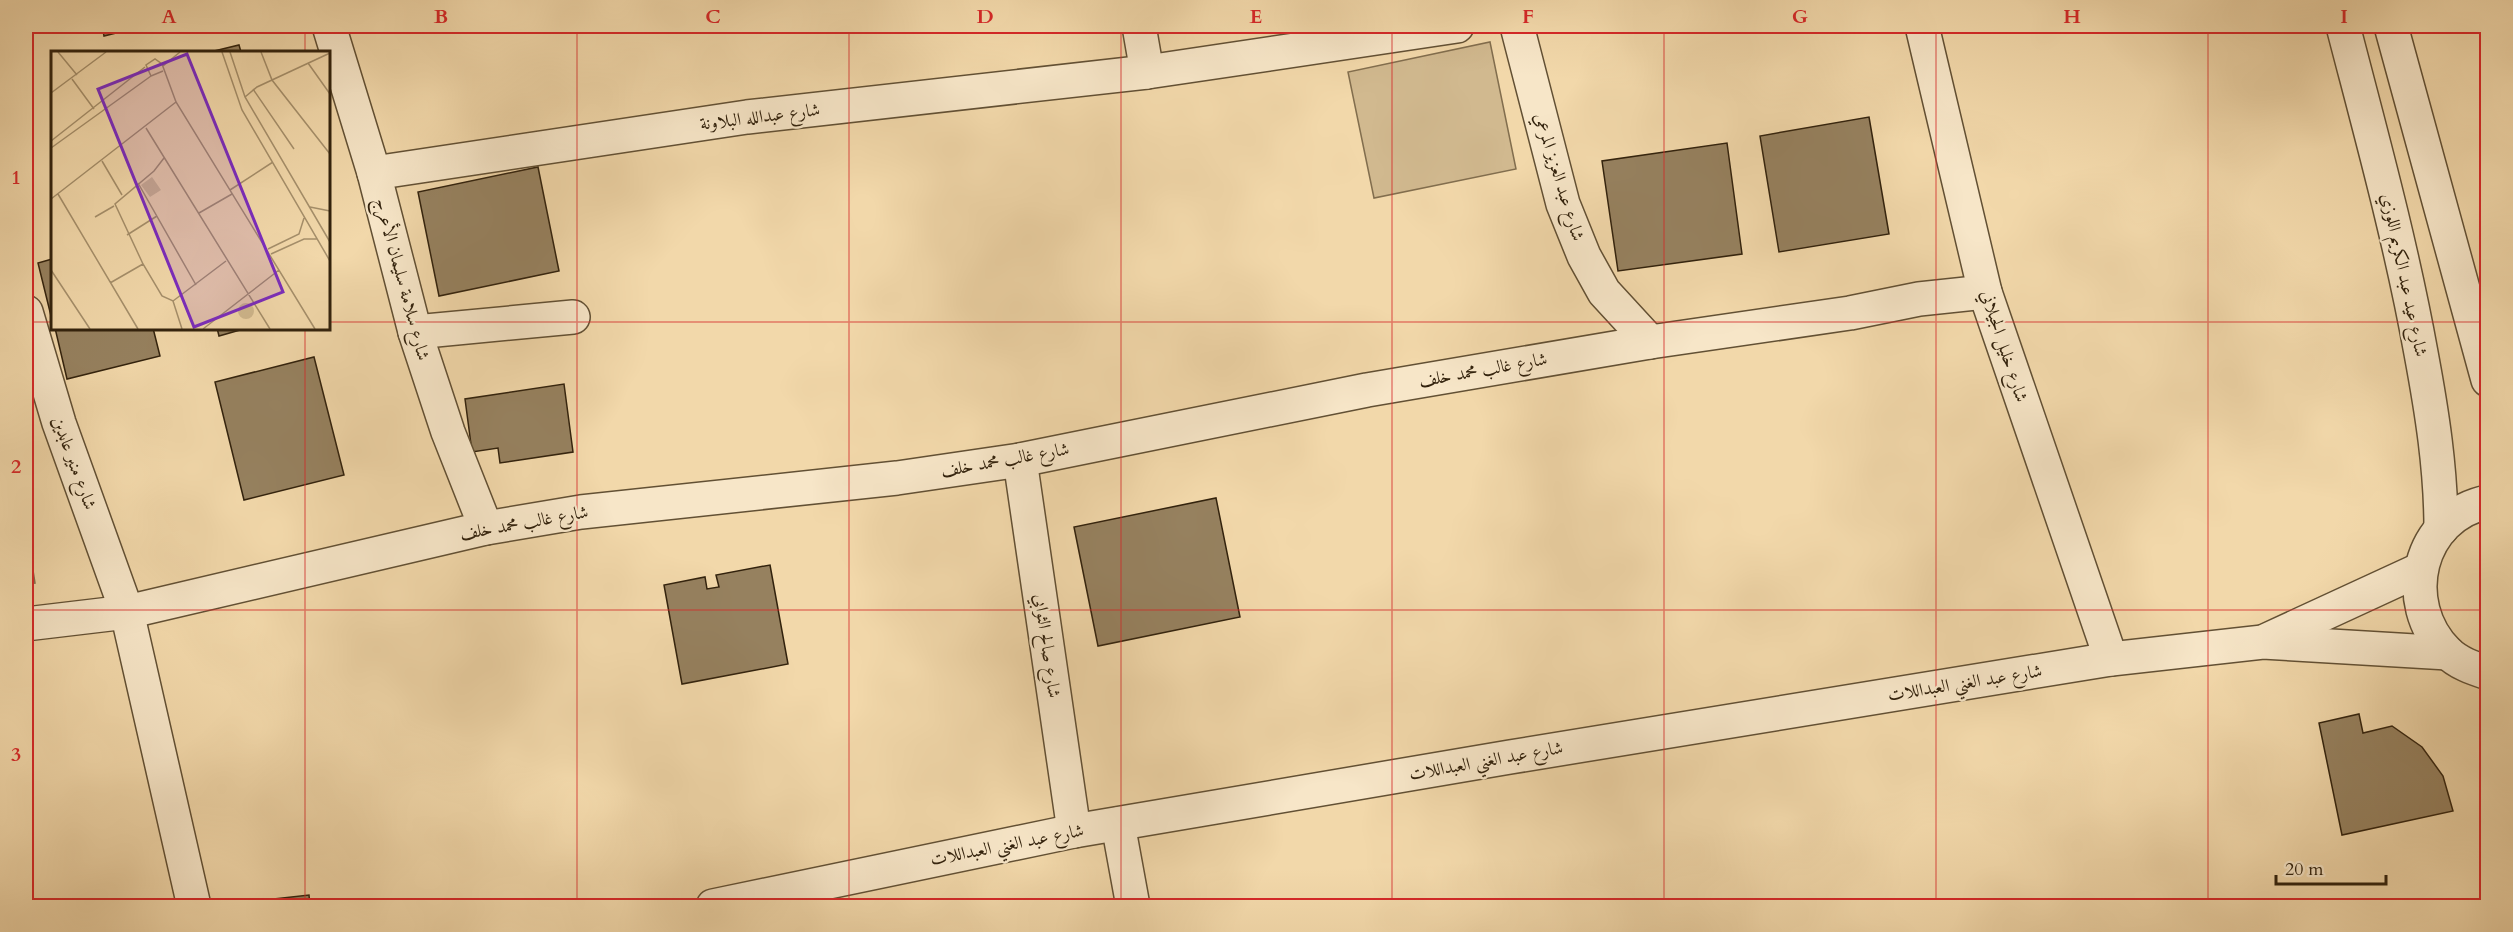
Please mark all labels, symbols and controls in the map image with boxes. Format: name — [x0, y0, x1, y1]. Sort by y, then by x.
text: A — [161, 3, 177, 30]
text: B — [434, 3, 448, 30]
text: C — [705, 3, 721, 30]
text: D — [976, 3, 994, 30]
text: E — [1250, 3, 1262, 30]
text: F — [1522, 3, 1534, 30]
text: G — [1792, 3, 1808, 30]
text: H — [2063, 3, 2081, 30]
text: I — [2340, 3, 2348, 30]
inset map — [51, 51, 330, 330]
street label: شارع عبدالله البلاونة — [699, 97, 822, 139]
street label: شارع عبد العزيز المرعي — [1526, 110, 1590, 245]
text: 1 — [11, 164, 21, 191]
street label: شارع عيد عبد الكريم اللوزي — [2372, 191, 2434, 360]
street label: شارع سلامة سليمان الأعرج — [365, 195, 437, 364]
street label: شارع خليل الجيلاني — [1972, 287, 2034, 406]
street label: شارع غالب محمد خلف — [1417, 346, 1550, 396]
street label: شارع منير عابدين — [44, 413, 102, 514]
street label: شارع غالب محمد خلف — [939, 436, 1072, 486]
text: 2 — [11, 453, 21, 480]
street label: شارع غالب محمد خلف — [458, 499, 591, 549]
street label: شارع صالح الثوابي — [1024, 592, 1067, 700]
street label: شارع عبد الغني العبداللات — [1886, 658, 2045, 711]
street label: شارع عبد الغني العبداللات — [1407, 735, 1566, 791]
text: 3 — [11, 741, 21, 768]
street label: شارع عبد الغني العبداللات — [928, 818, 1087, 876]
scale bar — [2276, 848, 2386, 886]
text: 20 m — [2285, 857, 2324, 882]

